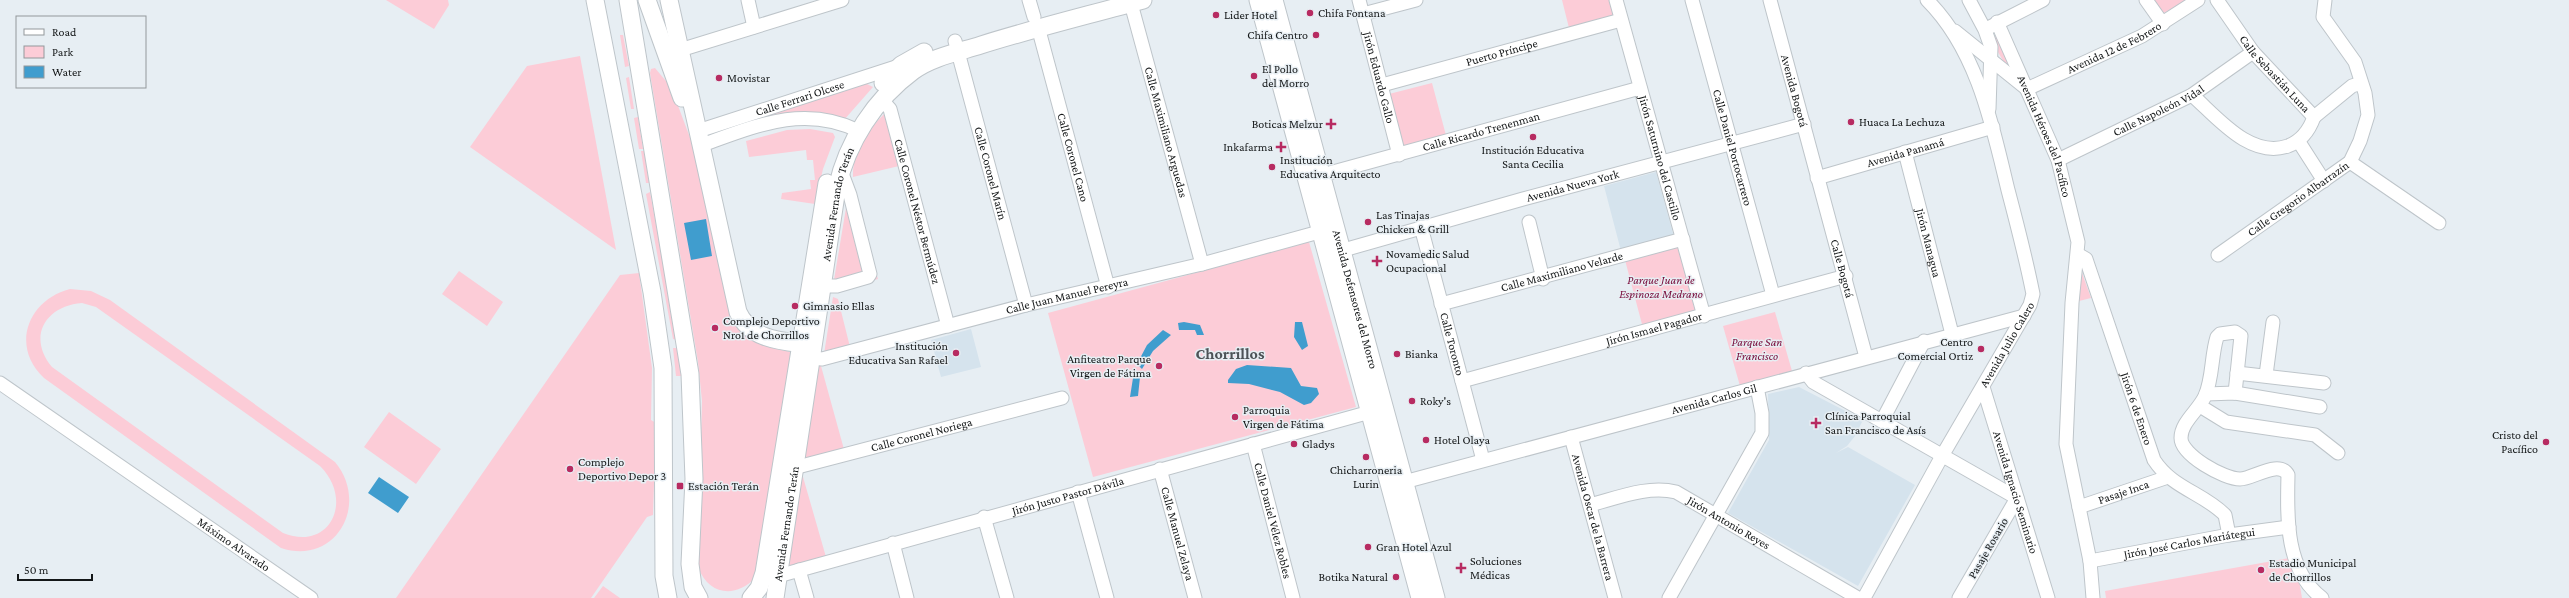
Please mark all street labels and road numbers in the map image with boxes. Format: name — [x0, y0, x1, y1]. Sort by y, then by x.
street label: Avenida 12 de Febrero — [2065, 18, 2164, 77]
street label: Jirón Eduardo Gallo — [1360, 29, 1398, 125]
street label: Calle Sebastián Luna — [2236, 32, 2313, 116]
street label: Puerto Príncipe — [1464, 36, 1539, 69]
street label: Avenida Bogotá — [1778, 53, 1811, 129]
street label: Calle Maximiliano Arguedas — [1142, 65, 1191, 199]
street label: Avenida Héroes del Pacífico — [2014, 73, 2074, 199]
street label: Calle Ferrari Olcese — [754, 77, 846, 119]
street label: Calle Napoleón Vidal — [2111, 82, 2207, 139]
street label: Calle Daniel Portocarrero — [1710, 88, 1755, 207]
street label: Jirón Saturnino del Castillo — [1636, 93, 1684, 222]
street label: Calle Ricardo Trenenman — [1421, 109, 1542, 154]
street label: Calle Coronel Cano — [1054, 111, 1092, 203]
street label: Calle Coronel Marín — [971, 125, 1010, 222]
street label: Avenida Panamá — [1865, 134, 1946, 170]
street label: Calle Coronel Néstor Bermúdez — [891, 137, 943, 285]
street label: Avenida Fernando Terán — [819, 144, 857, 262]
street label: Calle Gregorio Albarrazín — [2245, 158, 2352, 239]
street label: Avenida Nueva York — [1525, 167, 1621, 205]
street label: Jirón Managua — [1913, 206, 1944, 279]
street label: Avenida Defensores del Morro — [1330, 228, 1381, 370]
street label: Calle Bogotá — [1828, 238, 1857, 300]
street label: Calle Maximiliano Velarde — [1499, 248, 1624, 295]
street label: Calle Juan Manuel Pereyra — [1004, 274, 1130, 317]
street label: Avenida Julio Calero — [1977, 299, 2037, 390]
street label: Jirón Ismael Pagador — [1603, 309, 1704, 349]
street label: Calle Toronto — [1437, 311, 1467, 377]
street label: Jirón 6 de Enero — [2117, 369, 2155, 447]
street label: Avenida Carlos Gil — [1670, 381, 1758, 417]
street label: Calle Coronel Noriega — [869, 415, 974, 455]
street label: Avenida Ignacio Seminario — [1990, 429, 2041, 555]
street label: Avenida Oscar de la Barrera — [1569, 452, 1617, 582]
street label: Calle Daniel Vélez Robles — [1251, 461, 1295, 580]
street label: Avenida Fernando Terán — [771, 465, 802, 583]
street label: Jirón Justo Pastor Dávila — [1009, 473, 1126, 518]
street label: Pasaje Inca — [2096, 477, 2151, 507]
street label: Calle Manuel Zelaya — [1158, 485, 1197, 583]
street label: Jirón Antonio Reyes — [1684, 493, 1773, 552]
street label: Máximo Alvarado — [195, 515, 273, 574]
street label: Pasaje Rosario — [1965, 515, 2011, 581]
street label: Jirón José Carlos Mariátegui — [2122, 525, 2256, 562]

